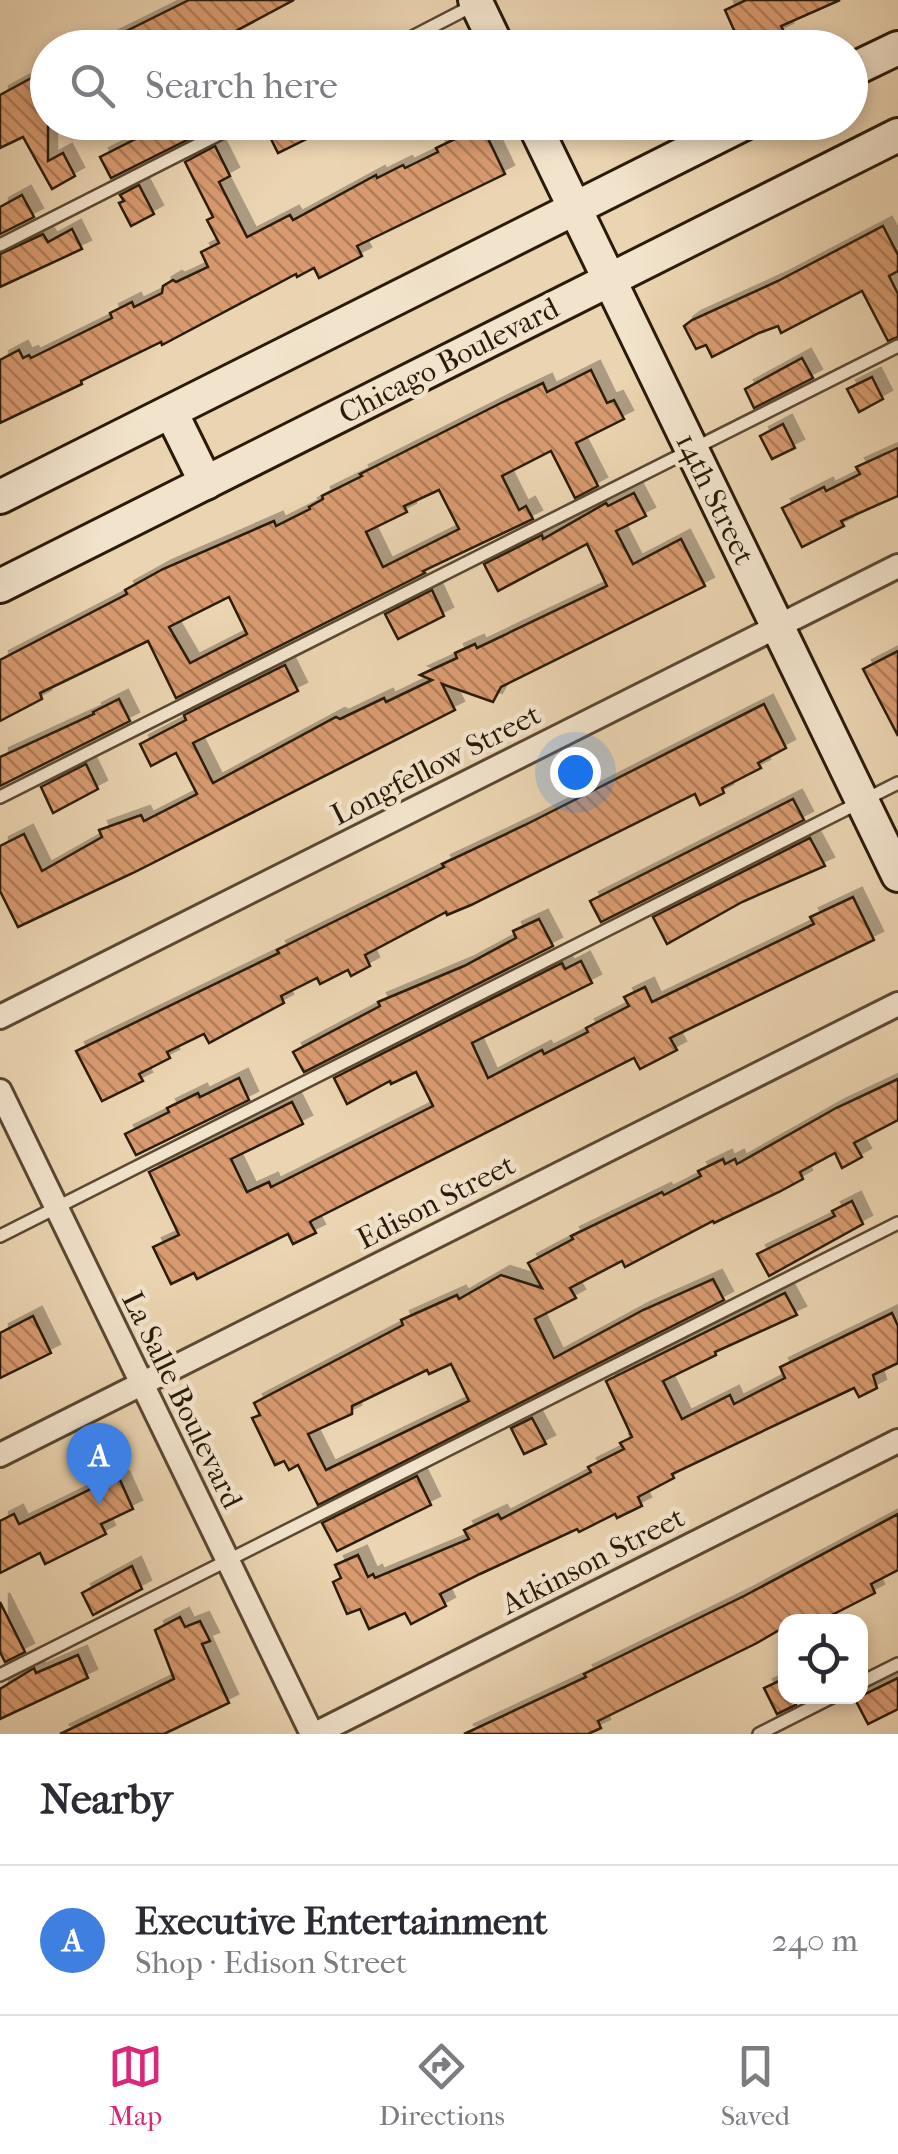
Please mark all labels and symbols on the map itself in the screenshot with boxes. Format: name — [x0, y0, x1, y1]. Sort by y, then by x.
street label: Chicago Boulevard — [333, 290, 565, 431]
street label: 14th Street — [668, 428, 762, 571]
street label: Longfellow Street — [326, 697, 547, 833]
your location — [550, 747, 601, 798]
street label: Edison Street — [351, 1147, 521, 1257]
street label: La Salle Boulevard — [114, 1286, 250, 1515]
pin: A — [66, 1422, 132, 1505]
street label: Atkinson Street — [495, 1500, 691, 1623]

